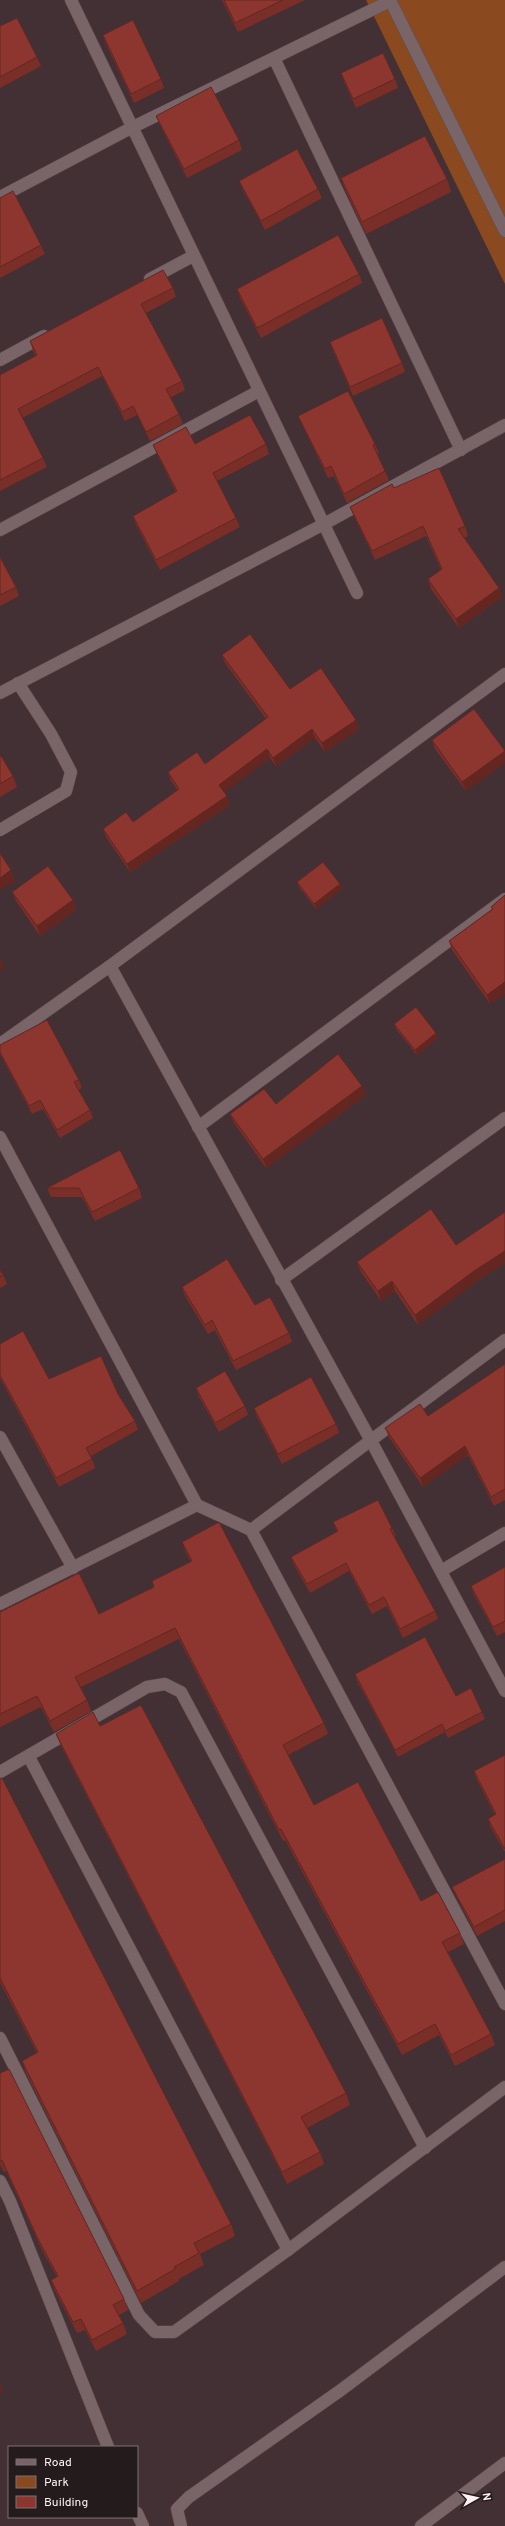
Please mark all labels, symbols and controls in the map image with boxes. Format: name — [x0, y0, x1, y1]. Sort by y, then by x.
legend — [8, 2446, 138, 2518]
text: Road — [44, 2455, 72, 2471]
text: Park — [44, 2475, 69, 2491]
north arrow — [457, 2478, 497, 2518]
text: N — [478, 2492, 493, 2502]
text: Building — [44, 2495, 88, 2511]

